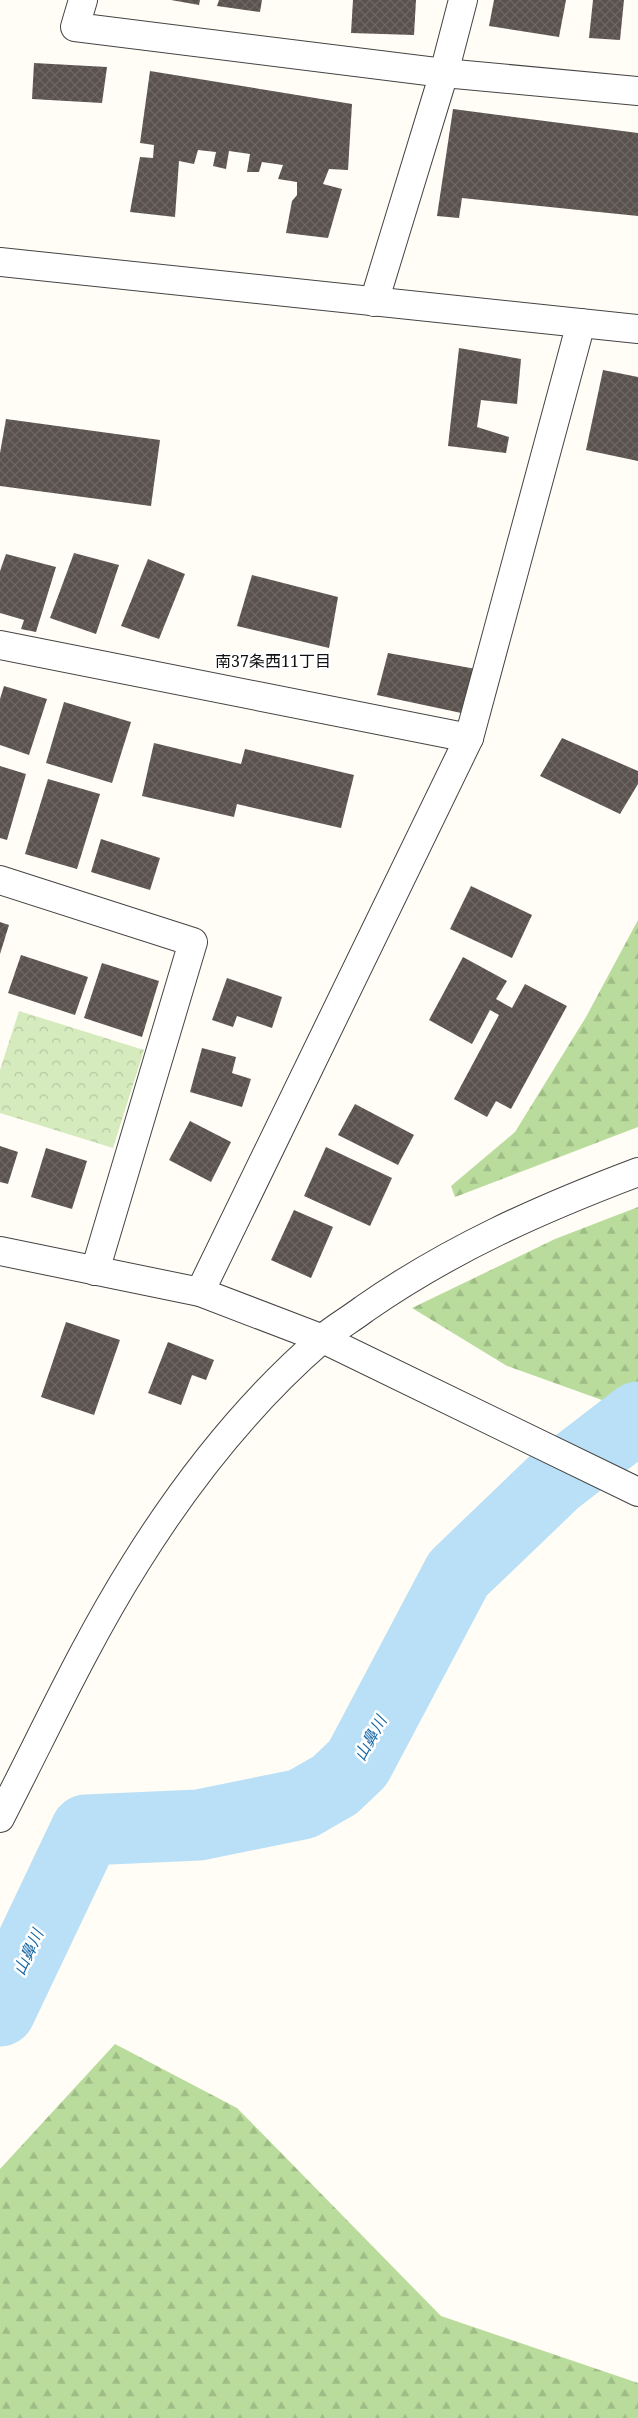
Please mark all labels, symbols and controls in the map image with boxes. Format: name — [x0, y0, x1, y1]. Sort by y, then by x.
district label: 南37条西11丁目 — [215, 650, 331, 672]
water label: 山鼻川 — [349, 1710, 392, 1764]
water label: 山鼻川 — [8, 1924, 49, 1978]

